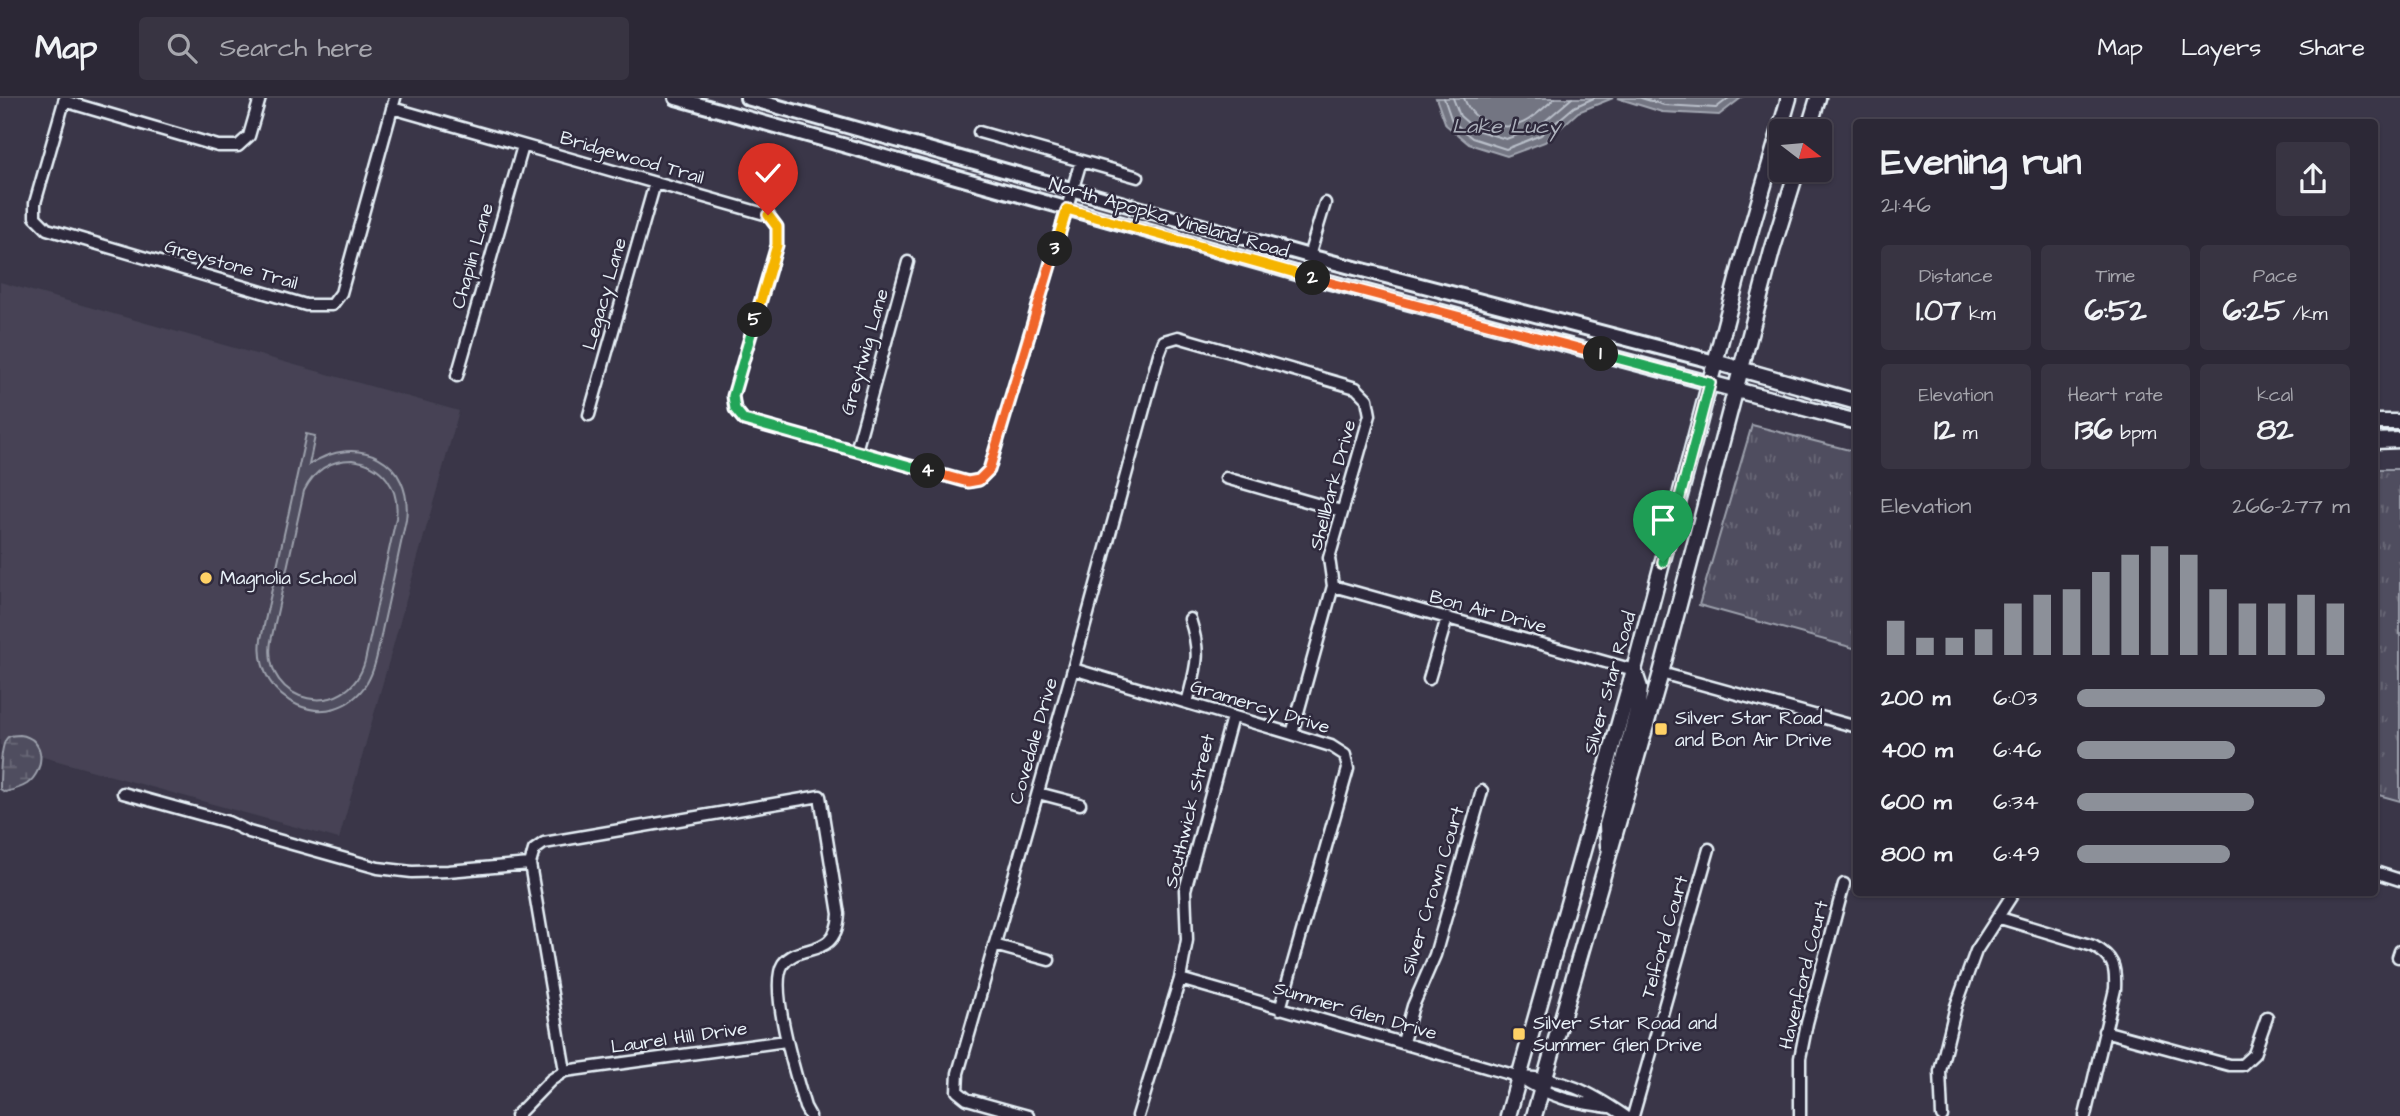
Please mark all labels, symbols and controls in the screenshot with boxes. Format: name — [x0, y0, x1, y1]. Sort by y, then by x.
search box — [139, 17, 629, 80]
text: Map — [35, 25, 97, 71]
icon: search — [163, 29, 201, 67]
text: Search here — [219, 30, 373, 66]
text: Map — [2098, 31, 2143, 65]
text: Layers — [2181, 31, 2261, 65]
text: Share — [2299, 31, 2365, 65]
water label: Lake Lucy — [1452, 112, 1562, 142]
north arrow — [1769, 119, 1832, 182]
map controls — [1769, 119, 1832, 182]
street label: Bridgewood Trail — [557, 125, 707, 192]
text: Evening run — [1881, 137, 2082, 189]
button: share — [2276, 142, 2350, 216]
pin — [738, 143, 798, 215]
icon: check — [749, 154, 787, 192]
street label: North Apopka Vineland Road — [1046, 171, 1292, 265]
text: 21:46 — [1881, 189, 1931, 221]
street label: Chaplin Lane — [445, 200, 501, 312]
pin: 3 — [1038, 232, 1072, 266]
street label: Greystone Trail — [161, 233, 301, 298]
street label: Legacy Lane — [576, 235, 635, 354]
text: 3 — [1050, 235, 1059, 262]
pin: 2 — [1296, 260, 1330, 296]
text: Distance — [1919, 263, 1993, 290]
text: Time — [2096, 263, 2135, 290]
text: Pace — [2253, 263, 2297, 290]
text: 2 — [1307, 264, 1318, 291]
street label: Greytwig Lane — [834, 286, 897, 419]
text: 1.07 — [1916, 290, 1962, 332]
text: 6:52 — [2084, 290, 2147, 332]
text: 6:25 — [2223, 290, 2285, 332]
text: km — [1962, 301, 1996, 328]
text: /km — [2285, 301, 2328, 328]
pin: 5 — [738, 302, 772, 338]
text: 5 — [748, 306, 761, 333]
pin: 1 — [1584, 336, 1618, 372]
text: 1 — [1599, 340, 1602, 367]
text: Elevation — [1918, 382, 1993, 409]
text: Heart rate — [2068, 382, 2163, 409]
text: kcal — [2257, 382, 2293, 409]
text: 12 — [1934, 409, 1955, 451]
text: 136 — [2075, 409, 2113, 451]
text: 82 — [2257, 409, 2293, 451]
street label: Shellbark Drive — [1303, 417, 1363, 553]
text: m — [1955, 420, 1978, 447]
text: bpm — [2113, 420, 2156, 447]
pin: 4 — [911, 454, 946, 488]
text: 4 — [921, 457, 934, 484]
pin — [1633, 490, 1693, 562]
text: Elevation — [1881, 490, 1972, 522]
text: 266–277 m — [2232, 490, 2350, 522]
icon: arrive — [1644, 501, 1682, 539]
place label: Magnolia School — [220, 565, 357, 593]
marker: Magnolia School — [198, 570, 214, 586]
street label: Bon Air Drive — [1426, 583, 1550, 641]
street label: Silver Star Road — [1577, 608, 1643, 758]
street label: Gramercy Drive — [1187, 673, 1333, 742]
street label: Covedale Drive — [1003, 675, 1065, 807]
text: 200 m — [1881, 682, 1950, 714]
text: 6:03 — [1993, 682, 2037, 714]
place label: Silver Star Road and Bon Air Drive — [1675, 705, 1832, 754]
marker: Silver Star Road and Bon Air Drive — [1653, 721, 1669, 737]
street label: Southwick Street — [1158, 731, 1222, 891]
text: 400 m — [1881, 734, 1953, 766]
text: 6:46 — [1993, 734, 2041, 766]
text: 600 m — [1881, 786, 1952, 818]
text: 6:34 — [1993, 786, 2039, 818]
street label: Silver Crown Court — [1394, 803, 1472, 979]
text: 800 m — [1881, 838, 1952, 870]
text: 6:49 — [1993, 838, 2040, 870]
street label: Telford Court — [1635, 872, 1696, 1002]
street label: Havenford Court — [1772, 897, 1836, 1052]
street label: Summer Glen Drive — [1270, 975, 1440, 1047]
place label: Silver Star Road and Summer Glen Drive — [1533, 1010, 1717, 1059]
street label: Laurel Hill Drive — [609, 1015, 749, 1061]
marker: Silver Star Road and Summer Glen Drive — [1511, 1026, 1527, 1042]

